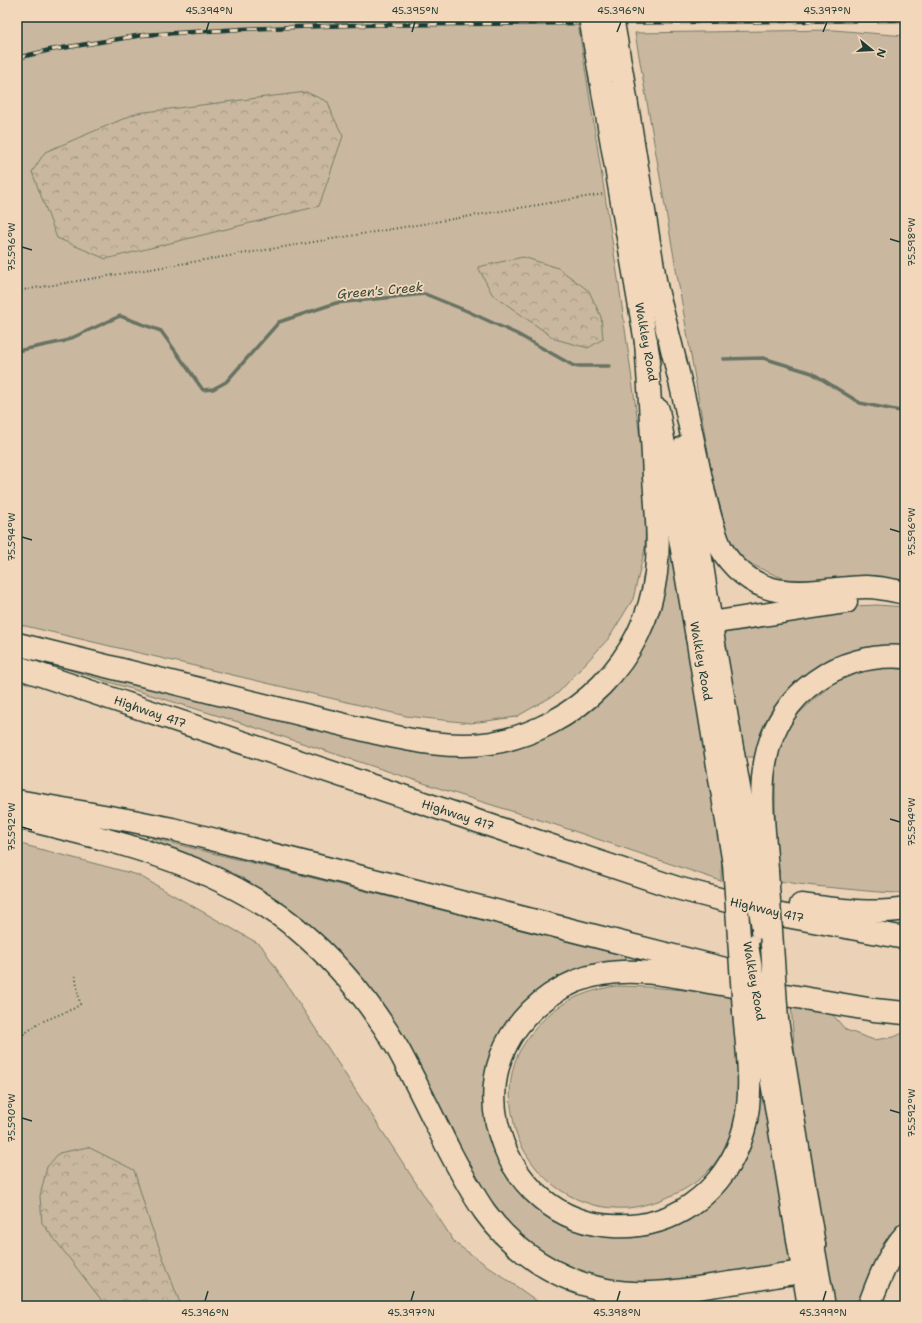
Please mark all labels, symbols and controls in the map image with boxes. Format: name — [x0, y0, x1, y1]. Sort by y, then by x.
text: 45.394°N — [185, 4, 233, 17]
text: 45.395°N — [391, 4, 439, 17]
text: 45.396°N — [597, 4, 645, 17]
text: 45.397°N — [803, 4, 851, 17]
north arrow — [852, 30, 892, 70]
text: N — [872, 46, 890, 60]
text: 75.598°W — [905, 217, 918, 267]
text: 75.596°W — [5, 222, 18, 272]
water label: Green's Creek — [336, 278, 424, 303]
street label: Walkley Road — [631, 301, 661, 383]
text: 75.596°W — [905, 507, 918, 557]
text: 75.594°W — [5, 512, 18, 562]
street label: Walkley Road — [686, 620, 716, 702]
street label: Highway 417 — [112, 692, 188, 732]
street label: Highway 417 — [420, 796, 496, 834]
text: 75.594°W — [905, 797, 918, 847]
text: 75.592°W — [5, 802, 18, 851]
street label: Highway 417 — [728, 894, 806, 926]
street label: Walkley Road — [739, 940, 769, 1022]
text: 75.592°W — [905, 1088, 918, 1137]
text: 75.590°W — [5, 1093, 18, 1143]
text: 45.396°N — [181, 1306, 229, 1319]
text: 45.397°N — [387, 1306, 435, 1319]
text: 45.398°N — [593, 1306, 641, 1319]
text: 45.399°N — [799, 1306, 847, 1319]

